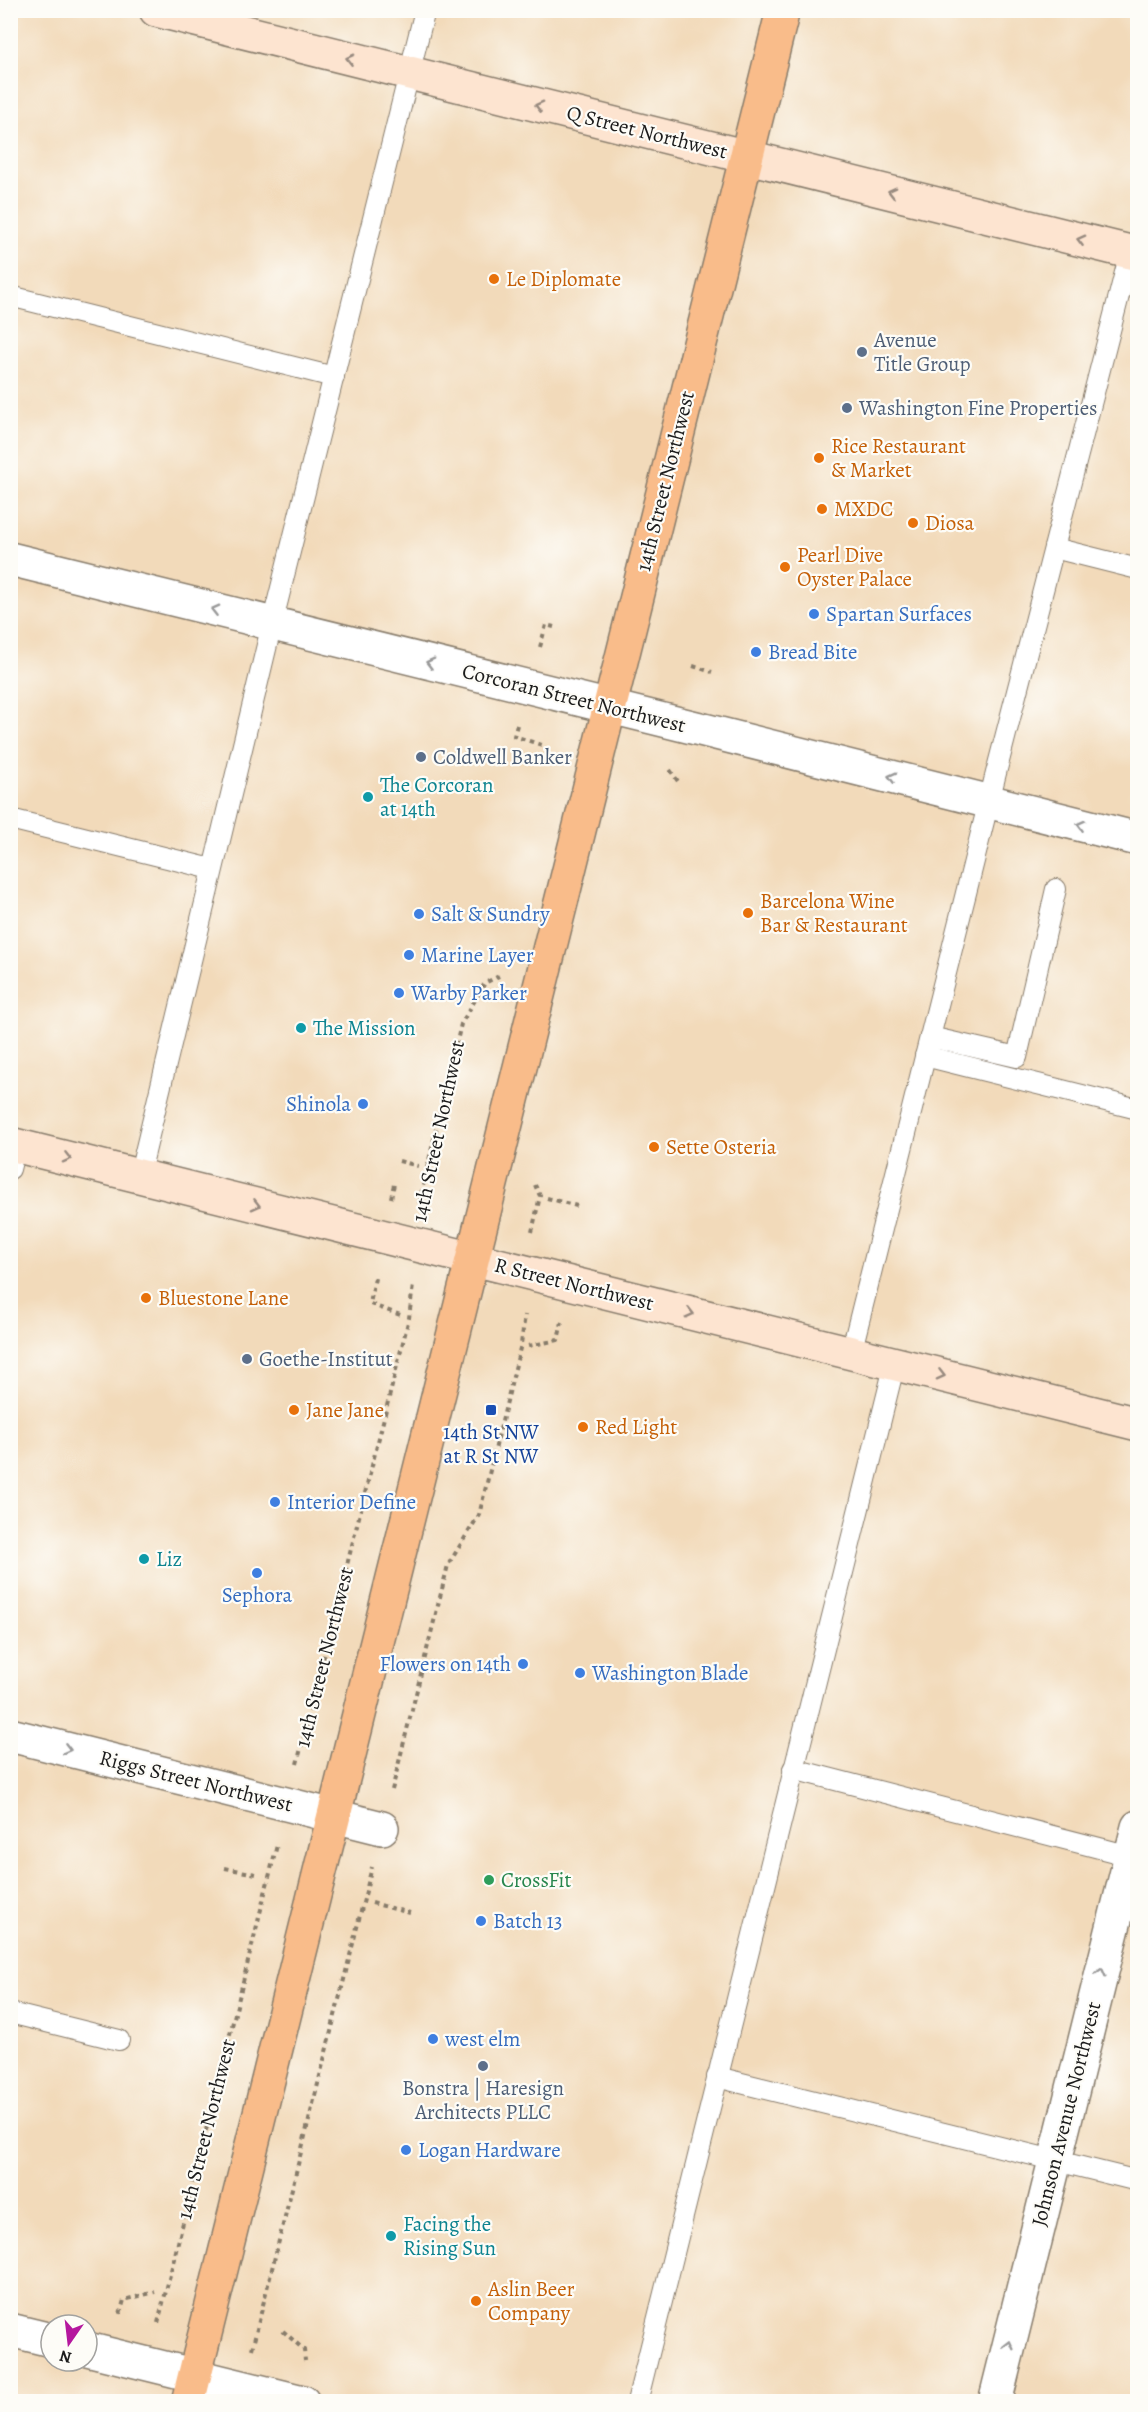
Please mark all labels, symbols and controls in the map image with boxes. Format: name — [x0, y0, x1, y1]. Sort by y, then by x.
one-way arrow — [345, 53, 355, 66]
street label: Q Street Northwest — [564, 98, 730, 166]
one-way arrow — [534, 100, 544, 113]
one-way arrow — [887, 187, 897, 200]
one-way arrow — [1076, 235, 1087, 247]
place label: Le Diplomate — [506, 265, 621, 293]
marker: Le Diplomate — [487, 272, 501, 286]
place label: Avenue Title Group — [873, 326, 971, 378]
marker: Avenue Title Group — [855, 345, 869, 359]
street label: 14th Street Northwest — [629, 388, 701, 574]
place label: Washington Fine Properties — [858, 394, 1098, 422]
marker: Washington Fine Properties — [840, 401, 854, 415]
place label: Rice Restaurant & Market — [831, 432, 966, 484]
marker: Rice Restaurant & Market — [812, 451, 826, 465]
place label: MXDC — [834, 495, 893, 523]
marker: MXDC — [815, 502, 829, 516]
place label: Diosa — [925, 509, 975, 537]
marker: Diosa — [906, 516, 920, 530]
place label: Pearl Dive Oyster Palace — [797, 541, 912, 593]
marker: Pearl Dive Oyster Palace — [778, 560, 792, 574]
place label: Spartan Surfaces — [826, 600, 972, 628]
one-way arrow — [210, 605, 220, 618]
marker: Spartan Surfaces — [807, 607, 821, 621]
place label: Bread Bite — [768, 638, 857, 666]
marker: Bread Bite — [749, 645, 763, 659]
street label: Corcoran Street Northwest — [459, 657, 689, 739]
one-way arrow — [425, 658, 435, 671]
place label: Coldwell Banker — [433, 743, 572, 771]
marker: Coldwell Banker — [414, 750, 428, 764]
place label: The Corcoran at 14th — [380, 771, 494, 823]
one-way arrow — [887, 771, 897, 784]
marker: The Corcoran at 14th — [361, 790, 375, 804]
one-way arrow — [1076, 819, 1086, 832]
place label: Barcelona Wine Bar & Restaurant — [760, 887, 908, 939]
place label: Salt & Sundry — [431, 900, 550, 928]
marker: Barcelona Wine Bar & Restaurant — [741, 906, 755, 920]
marker: Salt & Sundry — [412, 907, 426, 921]
place label: Marine Layer — [421, 941, 534, 969]
marker: Marine Layer — [402, 948, 416, 962]
place label: Warby Parker — [410, 979, 527, 1007]
marker: Warby Parker — [392, 986, 406, 1000]
place label: The Mission — [313, 1014, 416, 1042]
marker: The Mission — [294, 1021, 308, 1035]
street label: 14th Street Northwest — [405, 1038, 471, 1224]
place label: Shinola — [286, 1090, 351, 1118]
marker: Shinola — [356, 1097, 370, 1111]
place label: Sette Osteria — [666, 1133, 777, 1161]
marker: Sette Osteria — [647, 1140, 661, 1154]
one-way arrow — [62, 1151, 72, 1164]
one-way arrow — [251, 1198, 261, 1211]
street label: R Street Northwest — [492, 1251, 657, 1317]
place label: Bluestone Lane — [158, 1284, 289, 1312]
marker: Bluestone Lane — [139, 1291, 153, 1305]
one-way arrow — [685, 1305, 695, 1318]
place label: Goethe-Institut — [259, 1345, 393, 1373]
marker: Goethe-Institut — [240, 1352, 254, 1366]
one-way arrow — [936, 1367, 946, 1380]
place label: Jane Jane — [306, 1396, 384, 1424]
marker: Jane Jane — [287, 1403, 301, 1417]
marker: 14th St NW at R St NW — [484, 1403, 498, 1417]
place label: Red Light — [595, 1413, 677, 1441]
place label: 14th St NW at R St NW — [443, 1418, 539, 1470]
marker: Red Light — [576, 1420, 590, 1434]
place label: Interior Define — [287, 1488, 416, 1516]
marker: Interior Define — [268, 1495, 282, 1509]
place label: Liz — [156, 1545, 182, 1573]
marker: Liz — [137, 1552, 151, 1566]
street label: 14th Street Northwest — [288, 1564, 360, 1750]
marker: Sephora — [250, 1566, 264, 1580]
place label: Sephora — [222, 1581, 292, 1609]
place label: Flowers on 14th — [380, 1650, 511, 1678]
marker: Flowers on 14th — [516, 1657, 530, 1671]
place label: Washington Blade — [591, 1659, 748, 1687]
marker: Washington Blade — [573, 1666, 587, 1680]
one-way arrow — [62, 1741, 72, 1754]
street label: Riggs Street Northwest — [96, 1743, 296, 1819]
place label: CrossFit — [501, 1866, 572, 1894]
marker: CrossFit — [482, 1873, 496, 1887]
place label: Batch 13 — [493, 1907, 562, 1935]
marker: Batch 13 — [474, 1914, 488, 1928]
one-way arrow — [1094, 1967, 1107, 1977]
street label: Johnson Avenue Northwest — [1025, 1999, 1107, 2229]
place label: west elm — [444, 2025, 520, 2053]
marker: west elm — [426, 2032, 440, 2046]
street label: 14th Street Northwest — [170, 2036, 242, 2222]
marker: Bonstra | Haresign Architects PLLC — [476, 2059, 490, 2073]
place label: Bonstra | Haresign Architects PLLC — [402, 2074, 564, 2126]
place label: Logan Hardware — [418, 2136, 561, 2164]
marker: Logan Hardware — [399, 2143, 413, 2157]
place label: Facing the Rising Sun — [403, 2210, 496, 2262]
marker: Facing the Rising Sun — [384, 2229, 398, 2243]
place label: Aslin Beer Company — [487, 2275, 575, 2327]
marker: Aslin Beer Company — [469, 2294, 483, 2308]
north arrow — [39, 2313, 99, 2373]
one-way arrow — [1001, 2340, 1014, 2350]
text: N — [57, 2344, 74, 2369]

